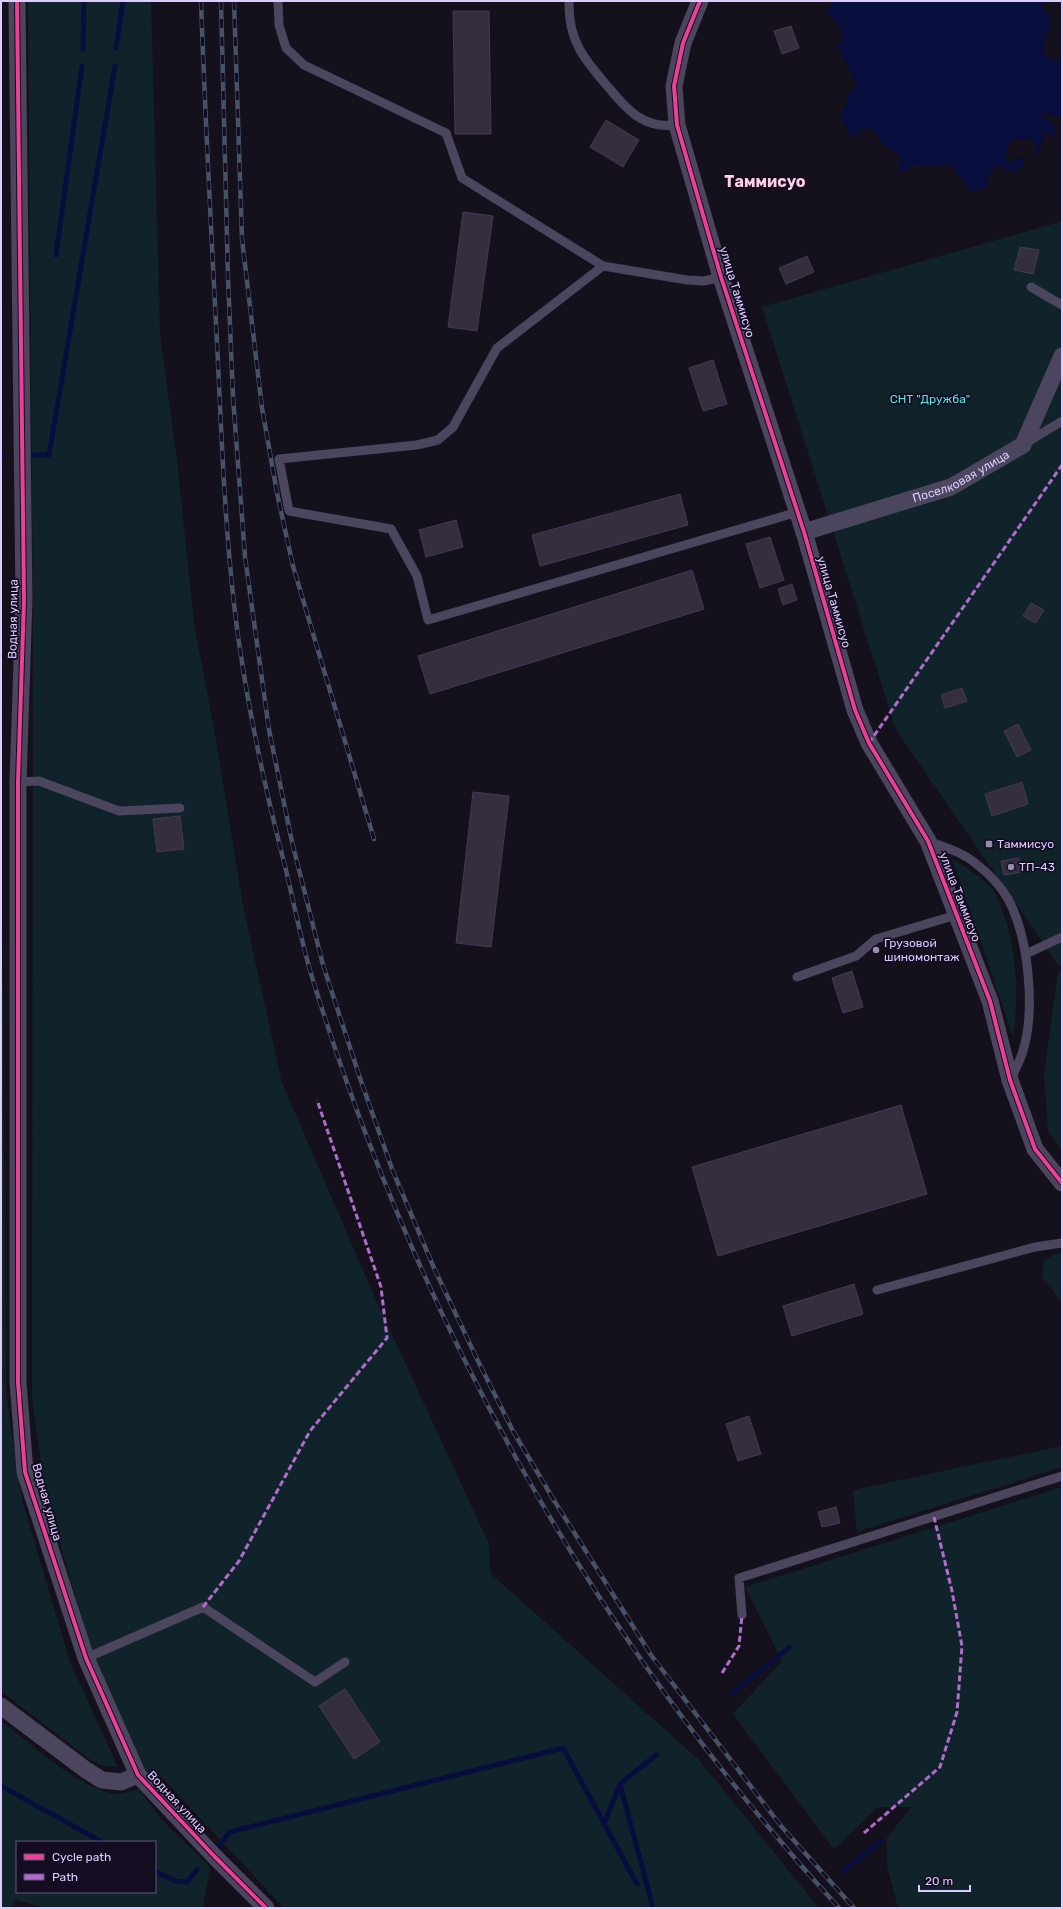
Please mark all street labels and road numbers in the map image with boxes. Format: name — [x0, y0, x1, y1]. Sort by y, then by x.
street label: улица Таммисуо — [716, 245, 758, 339]
street label: Поселковая улица — [911, 448, 1012, 505]
street label: улица Таммисуо — [814, 555, 854, 649]
street label: Водная улица — [5, 579, 21, 659]
street label: улица Таммисуо — [937, 850, 984, 944]
street label: Водная улица — [29, 1462, 65, 1542]
street label: Водная улица — [145, 1768, 209, 1836]

